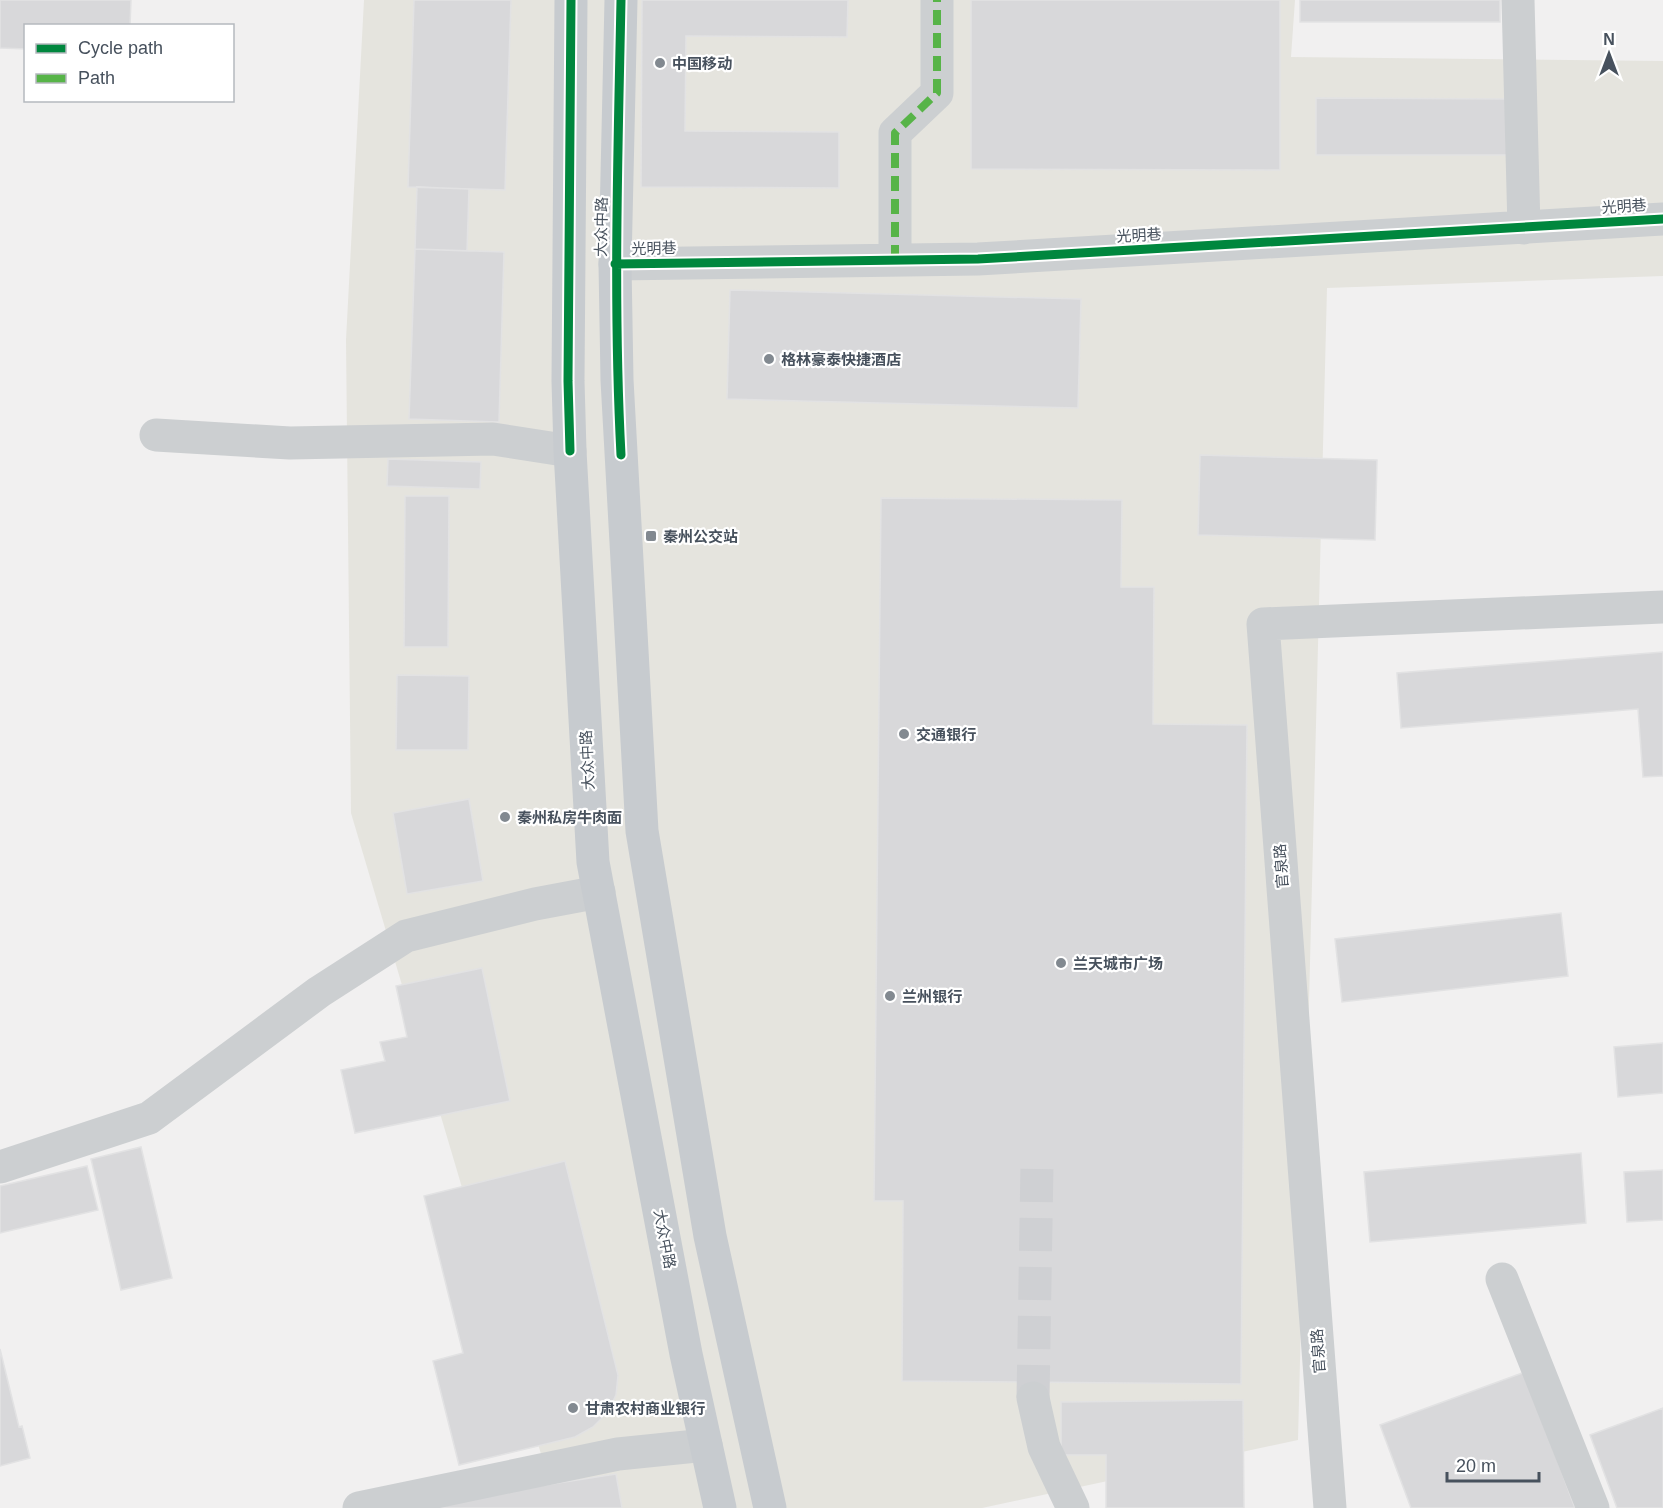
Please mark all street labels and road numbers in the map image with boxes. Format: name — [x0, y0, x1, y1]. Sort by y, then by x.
street label: 光明巷 — [1601, 196, 1647, 216]
street label: 大众中路 — [592, 197, 610, 257]
street label: 光明巷 — [1116, 225, 1162, 245]
street label: 光明巷 — [631, 239, 677, 257]
street label: 大众中路 — [577, 730, 597, 790]
street label: 官泉路 — [1271, 843, 1291, 889]
street label: 大众中路 — [651, 1208, 679, 1270]
street label: 官泉路 — [1308, 1328, 1328, 1374]

